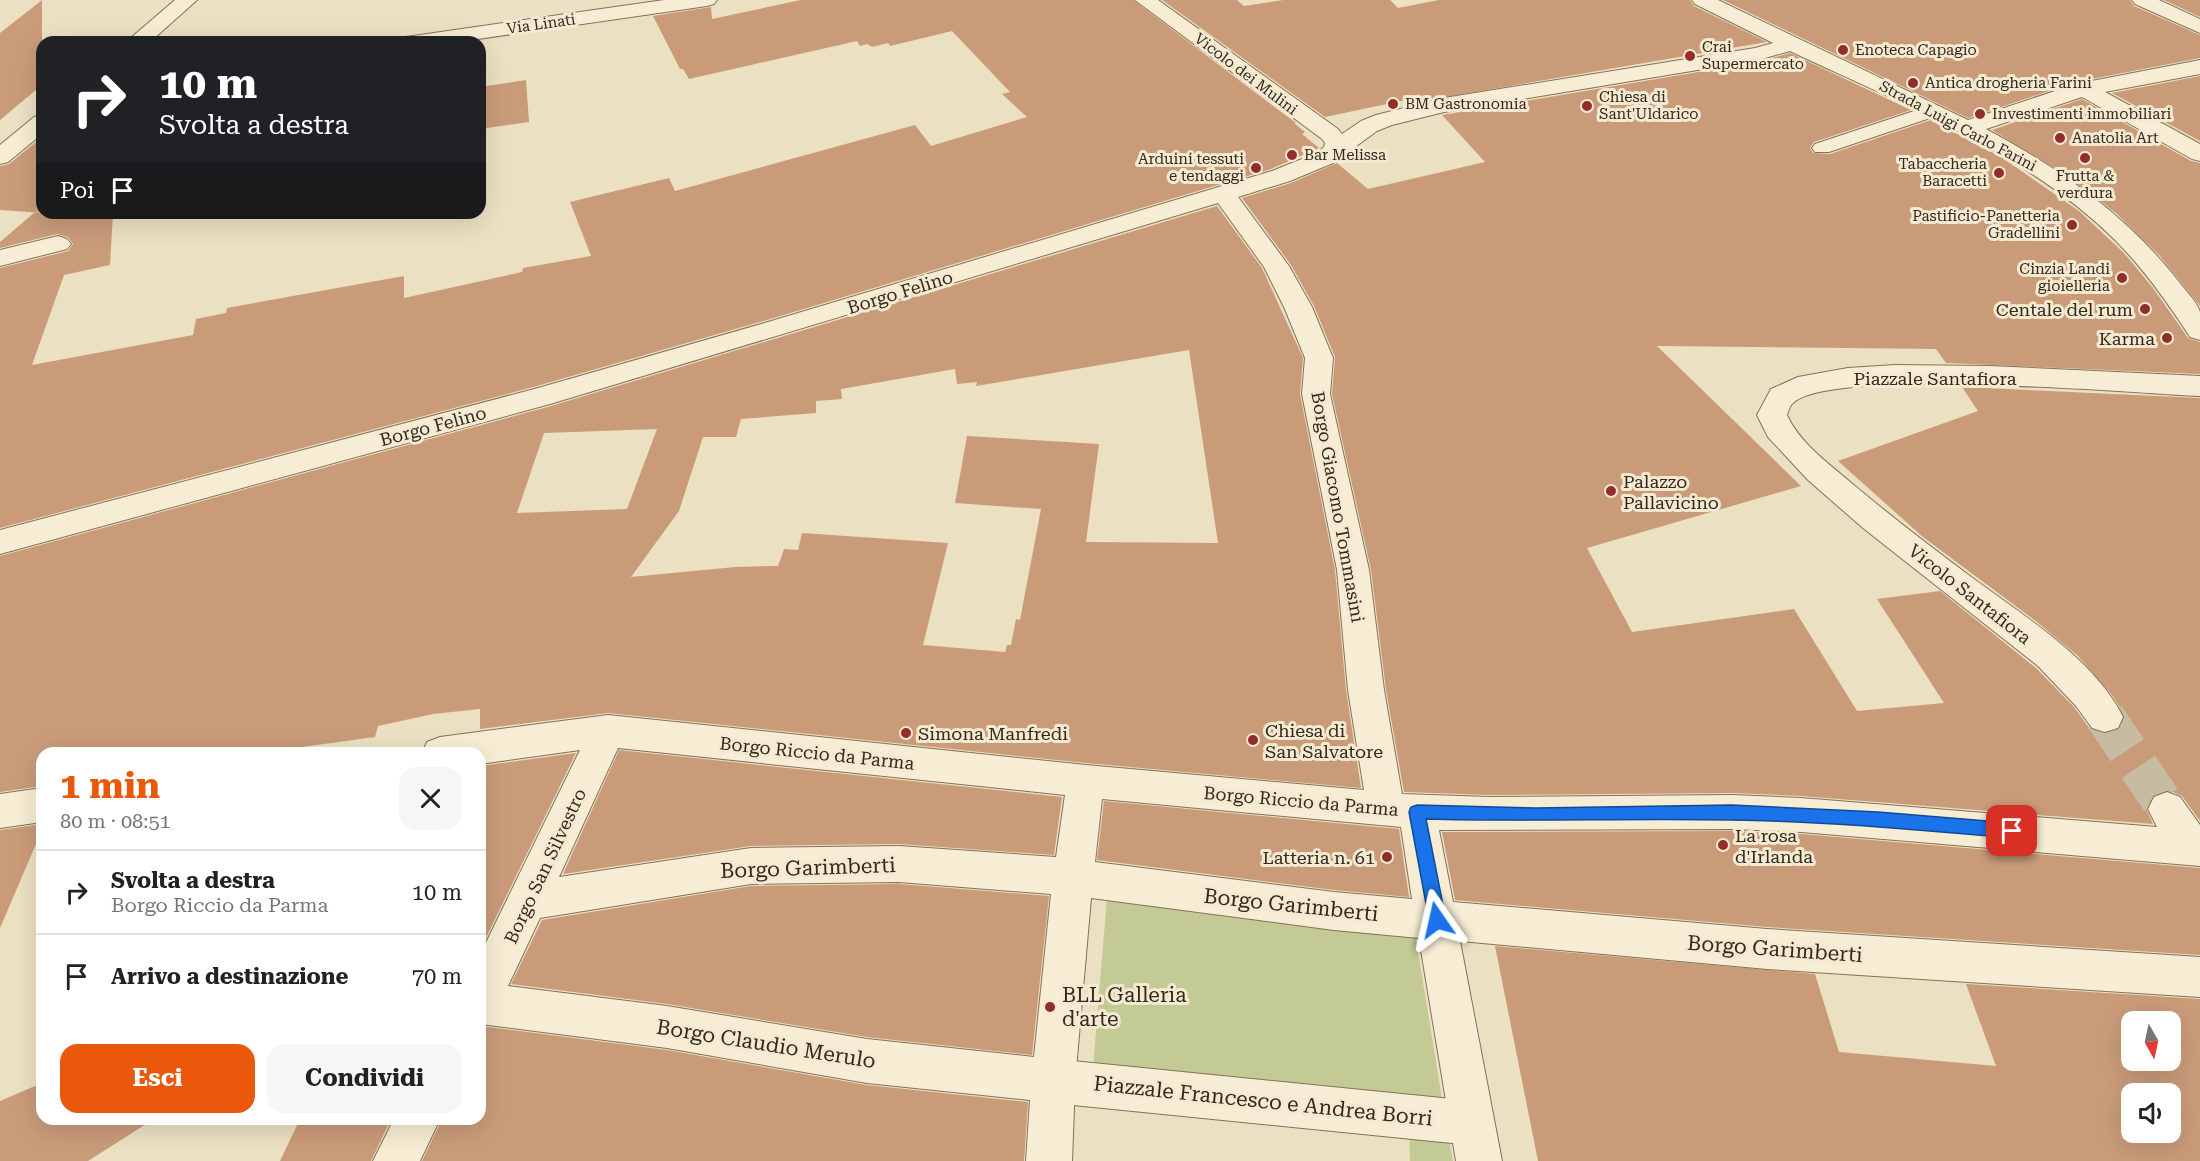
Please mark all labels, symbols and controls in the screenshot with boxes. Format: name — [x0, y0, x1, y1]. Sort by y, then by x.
street label: Via Linati — [505, 10, 577, 38]
street label: Vicolo dei Mulini — [1191, 29, 1301, 119]
place label: Crai Supermercato — [1702, 38, 1804, 73]
place label: Enoteca Capagio — [1855, 41, 1977, 59]
marker: Enoteca Capagio — [1836, 43, 1850, 57]
marker: Crai Supermercato — [1683, 49, 1697, 63]
text: 10 m — [159, 59, 257, 108]
icon: right — [60, 60, 138, 138]
place label: Antica drogheria Farini — [1925, 74, 2092, 92]
marker: Antica drogheria Farini — [1906, 76, 1920, 90]
street label: Strada Luigi Carlo Farini — [1876, 77, 2040, 175]
place label: Chiesa di Sant'Uldarico — [1599, 88, 1698, 123]
place label: BM Gastronomia — [1405, 95, 1527, 113]
marker: BM Gastronomia — [1386, 97, 1400, 111]
marker: Chiesa di Sant'Uldarico — [1580, 99, 1594, 113]
place label: Investimenti immobiliari — [1992, 105, 2172, 123]
marker: Investimenti immobiliari — [1973, 107, 1987, 121]
text: Svolta a destra — [159, 109, 349, 141]
place label: Anatolia Art — [2072, 129, 2159, 147]
marker: Anatolia Art — [2053, 131, 2067, 145]
place label: Bar Melissa — [1304, 146, 1386, 164]
marker: Bar Melissa — [1285, 148, 1299, 162]
place label: Arduini tessuti e tendaggi — [1138, 150, 1244, 185]
marker: Frutta & verdura — [2078, 151, 2092, 165]
place label: Tabaccheria Baracetti — [1899, 155, 1987, 190]
marker: Arduini tessuti e tendaggi — [1249, 161, 1263, 175]
marker: Tabaccheria Baracetti — [1992, 166, 2006, 180]
place label: Frutta & verdura — [2056, 167, 2114, 202]
icon: arrive — [106, 174, 139, 207]
text: Poi — [60, 178, 94, 203]
place label: Pastificio-Panetteria Gradellini — [1912, 207, 2060, 242]
marker: Pastificio-Panetteria Gradellini — [2065, 218, 2079, 232]
place label: Cinzia Landi gioielleria — [2019, 260, 2110, 295]
street label: Borgo Felino — [845, 266, 955, 318]
marker: Cinzia Landi gioielleria — [2115, 271, 2129, 285]
place label: Centale del rum — [1996, 299, 2133, 320]
marker: Centale del rum — [2138, 302, 2152, 316]
place label: Karma — [2099, 328, 2155, 349]
marker: Karma — [2160, 331, 2174, 345]
street label: Piazzale Santafiora — [1853, 368, 2017, 389]
street label: Borgo Giacomo Tommasini — [1307, 390, 1369, 624]
street label: Borgo Felino — [377, 402, 489, 450]
place label: Palazzo Pallavicino — [1623, 471, 1719, 513]
marker: Palazzo Pallavicino — [1604, 484, 1618, 498]
street label: Vicolo Santafiora — [1904, 540, 2036, 649]
place label: Chiesa di San Salvatore — [1265, 720, 1383, 762]
place label: Simona Manfredi — [918, 723, 1068, 744]
marker: Simona Manfredi — [899, 726, 913, 740]
street label: Borgo Riccio da Parma — [719, 732, 916, 774]
marker: Chiesa di San Salvatore — [1246, 733, 1260, 747]
text: 1 min — [60, 765, 160, 807]
button: close — [399, 767, 462, 830]
street label: Borgo Riccio da Parma — [1203, 782, 1400, 820]
street label: Borgo San Silvestro — [500, 785, 590, 947]
pin — [1986, 805, 2037, 856]
text: 80 m · 08:51 — [60, 809, 171, 833]
icon: arrive — [1995, 814, 2028, 847]
place label: La rosa d'Irlanda — [1735, 825, 1813, 867]
marker: La rosa d'Irlanda — [1716, 838, 1730, 852]
place label: Latteria n. 61 — [1262, 847, 1375, 868]
marker: Latteria n. 61 — [1380, 850, 1394, 864]
street label: Borgo Garimberti — [720, 853, 897, 883]
text: Svolta a destra — [111, 868, 275, 893]
icon: right — [60, 876, 93, 909]
text: 10 m — [412, 880, 462, 905]
street label: Borgo Garimberti — [1202, 884, 1380, 926]
position arrow — [1405, 888, 1469, 952]
text: Borgo Riccio da Parma — [111, 893, 328, 917]
street label: Borgo Garimberti — [1687, 931, 1864, 967]
icon: arrive — [60, 960, 93, 993]
text: Arrivo a destinazione — [111, 964, 348, 989]
text: 70 m — [412, 964, 462, 989]
place label: BLL Galleria d'arte — [1062, 983, 1187, 1031]
marker: BLL Galleria d'arte — [1043, 1000, 1057, 1014]
north arrow — [2121, 1011, 2181, 1071]
map controls — [2121, 1011, 2181, 1143]
street label: Borgo Claudio Merulo — [655, 1015, 877, 1073]
button: Esci — [60, 1044, 255, 1113]
button: Condividi — [267, 1044, 462, 1113]
street label: Piazzale Francesco e Andrea Borri — [1092, 1071, 1434, 1131]
button: sound — [2121, 1083, 2181, 1143]

